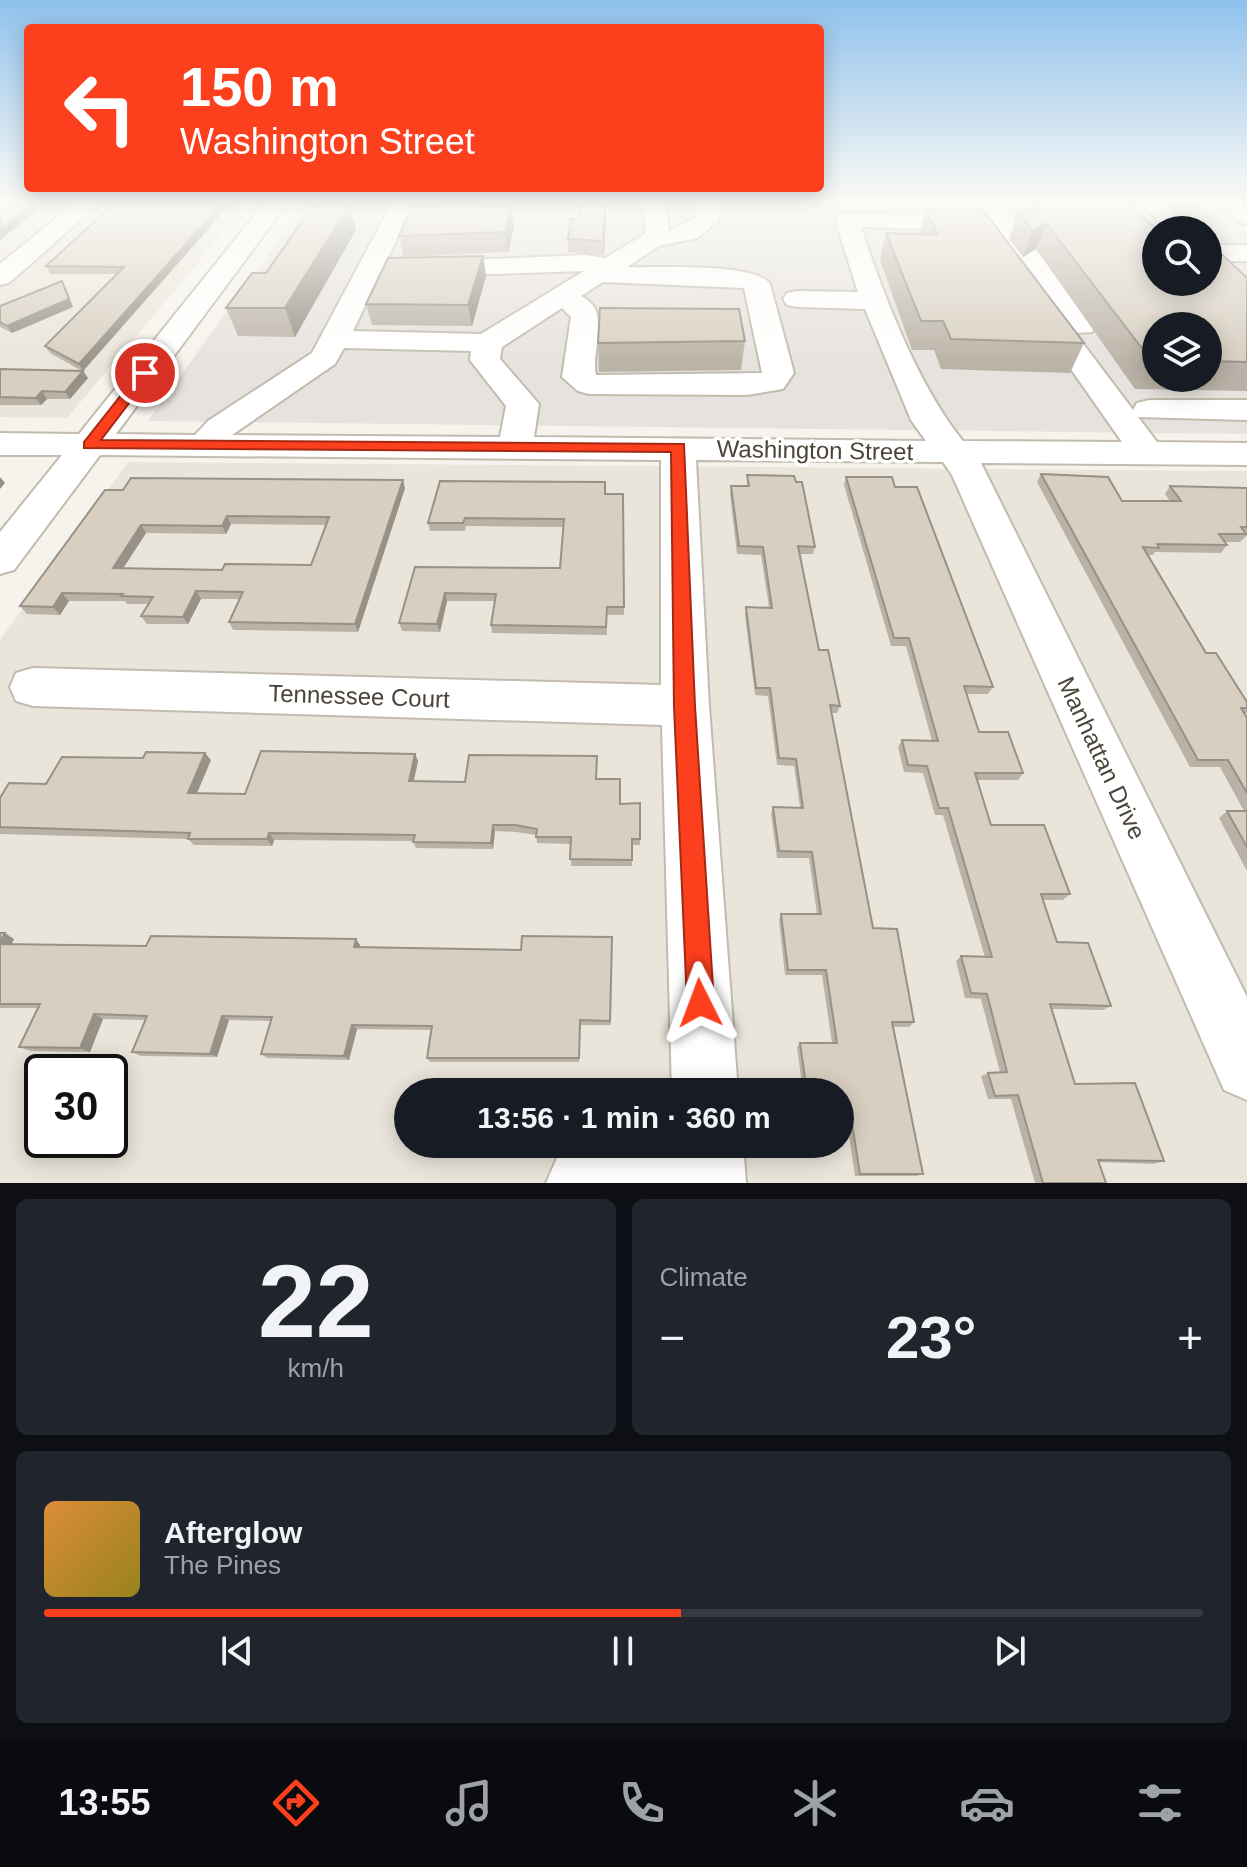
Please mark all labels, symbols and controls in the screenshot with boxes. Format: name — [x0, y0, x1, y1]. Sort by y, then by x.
text: 150 m — [180, 55, 339, 118]
icon: left — [48, 56, 152, 160]
text: Washington Street — [180, 121, 475, 162]
map controls — [1142, 216, 1222, 392]
button: search — [1142, 216, 1222, 296]
button: layers — [1142, 312, 1222, 392]
pin — [111, 339, 179, 407]
icon: arrive — [123, 351, 167, 395]
street label: Washington Street — [717, 435, 914, 465]
street label: Manhattan Drive — [1053, 672, 1151, 844]
street label: Tennessee Court — [268, 679, 450, 713]
position arrow — [658, 961, 742, 1045]
speed limit sign: 30 — [24, 1054, 128, 1158]
text: 13:56 · 1 min · 360 m — [477, 1101, 771, 1134]
text: 22 — [258, 1243, 374, 1359]
text: Climate — [660, 1262, 748, 1292]
text: 23° — [886, 1304, 977, 1371]
text: − — [660, 1313, 685, 1362]
text: + — [1177, 1313, 1203, 1362]
text: km/h — [288, 1353, 344, 1383]
text: Afterglow — [164, 1516, 302, 1549]
text: The Pines — [164, 1550, 281, 1580]
icon: previous — [215, 1629, 259, 1673]
icon: pause — [601, 1629, 645, 1673]
icon: next — [988, 1629, 1032, 1673]
icon: directions — [268, 1775, 324, 1831]
icon: music — [441, 1775, 497, 1831]
icon: phone — [614, 1775, 670, 1831]
icon: climate — [787, 1775, 843, 1831]
icon: car — [959, 1775, 1015, 1831]
icon: filters — [1132, 1775, 1188, 1831]
text: 13:55 — [58, 1782, 151, 1823]

